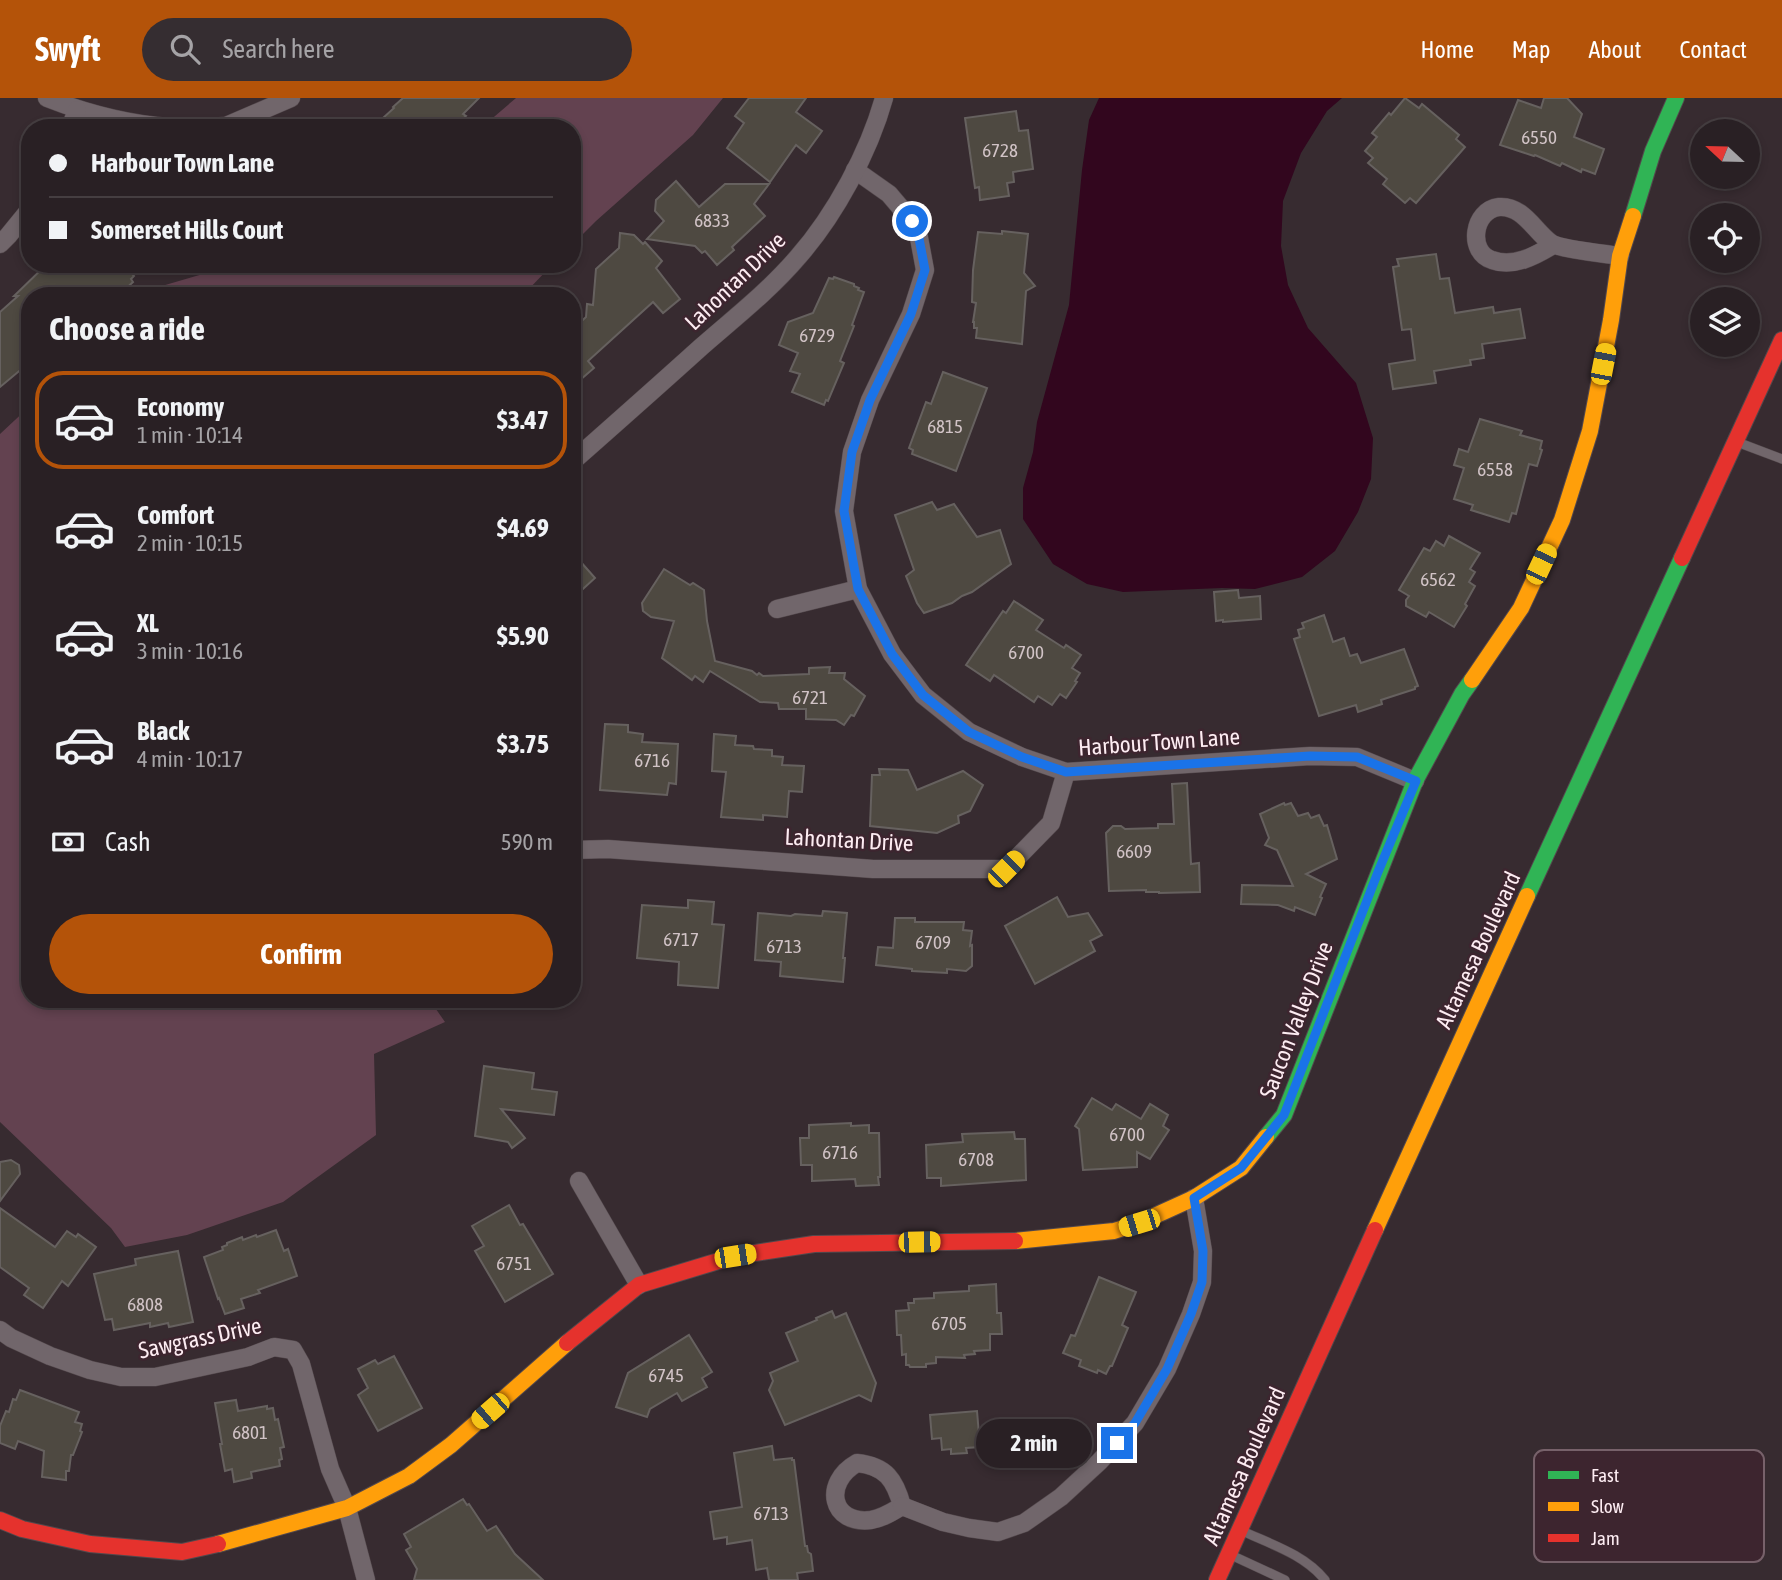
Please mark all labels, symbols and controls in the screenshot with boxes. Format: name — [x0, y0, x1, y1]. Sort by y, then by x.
search box — [142, 18, 632, 81]
text: Swyft — [35, 30, 100, 68]
icon: search — [166, 30, 204, 68]
text: Search here — [222, 34, 335, 64]
text: Home — [1420, 36, 1474, 63]
text: Map — [1512, 36, 1550, 63]
text: About — [1588, 36, 1641, 63]
text: Contact — [1679, 36, 1747, 63]
north arrow — [1690, 119, 1760, 189]
map controls — [1690, 119, 1760, 357]
house number: 6550 — [1521, 126, 1557, 148]
house number: 6728 — [982, 139, 1018, 161]
text: Harbour Town Lane — [91, 148, 274, 178]
button: locate — [1690, 203, 1760, 273]
route start — [896, 205, 928, 237]
house number: 6833 — [694, 209, 730, 231]
text: Somerset Hills Court — [91, 215, 283, 245]
street label: Lahontan Drive — [680, 227, 790, 335]
button: layers — [1690, 287, 1760, 357]
text: Choose a ride — [49, 310, 205, 347]
house number: 6729 — [799, 324, 835, 346]
car — [1589, 341, 1618, 387]
icon: car — [53, 389, 116, 452]
text: Economy — [137, 392, 224, 422]
text: $3.47 — [497, 405, 549, 435]
house number: 6815 — [927, 415, 963, 437]
text: 1 min · 10:14 — [137, 422, 243, 448]
house number: 6558 — [1477, 458, 1513, 480]
icon: car — [53, 497, 116, 560]
text: Comfort — [137, 500, 214, 530]
text: $4.69 — [497, 513, 549, 543]
text: 2 min · 10:15 — [137, 530, 243, 556]
car — [1523, 541, 1560, 587]
house number: 6562 — [1420, 568, 1456, 590]
icon: car — [53, 605, 116, 668]
text: XL — [137, 608, 159, 638]
text: $5.90 — [497, 621, 549, 651]
text: 3 min · 10:16 — [137, 638, 243, 664]
house number: 6700 — [1008, 641, 1044, 663]
house number: 6721 — [792, 686, 828, 708]
icon: car — [53, 713, 116, 776]
text: Black — [137, 716, 189, 746]
street label: Harbour Town Lane — [1077, 723, 1241, 761]
text: $3.75 — [497, 729, 549, 759]
text: 4 min · 10:17 — [137, 746, 243, 772]
house number: 6716 — [634, 749, 670, 771]
icon: cash — [49, 823, 87, 861]
street label: Lahontan Drive — [784, 824, 914, 856]
text: Cash — [105, 827, 151, 857]
text: 590 m — [501, 829, 553, 855]
house number: 6609 — [1116, 840, 1152, 862]
car — [984, 847, 1029, 891]
street label: Altamesa Boulevard — [1430, 867, 1526, 1033]
button: Confirm — [49, 914, 553, 994]
house number: 6717 — [663, 928, 699, 950]
house number: 6709 — [915, 931, 951, 953]
house number: 6713 — [766, 935, 802, 957]
street label: Saucon Valley Drive — [1254, 938, 1338, 1102]
house number: 6700 — [1109, 1123, 1145, 1145]
house number: 6716 — [822, 1141, 858, 1163]
house number: 6708 — [958, 1148, 994, 1170]
car — [1116, 1207, 1163, 1239]
car — [898, 1231, 941, 1253]
car — [713, 1242, 758, 1270]
house number: 6751 — [496, 1252, 532, 1274]
house number: 6808 — [127, 1293, 163, 1315]
street label: Sawgrass Drive — [136, 1312, 264, 1364]
house number: 6705 — [931, 1312, 967, 1334]
house number: 6745 — [648, 1364, 684, 1386]
street label: Altamesa Boulevard — [1198, 1383, 1290, 1549]
car — [468, 1389, 513, 1433]
callout: 2 min — [977, 1418, 1092, 1468]
house number: 6801 — [232, 1421, 268, 1443]
route end — [1101, 1427, 1133, 1459]
text: 2 min — [1011, 1430, 1057, 1456]
legend — [1534, 1450, 1764, 1562]
text: Fast — [1591, 1464, 1619, 1486]
text: Slow — [1591, 1495, 1625, 1517]
house number: 6713 — [753, 1502, 789, 1524]
text: Jam — [1591, 1527, 1620, 1549]

